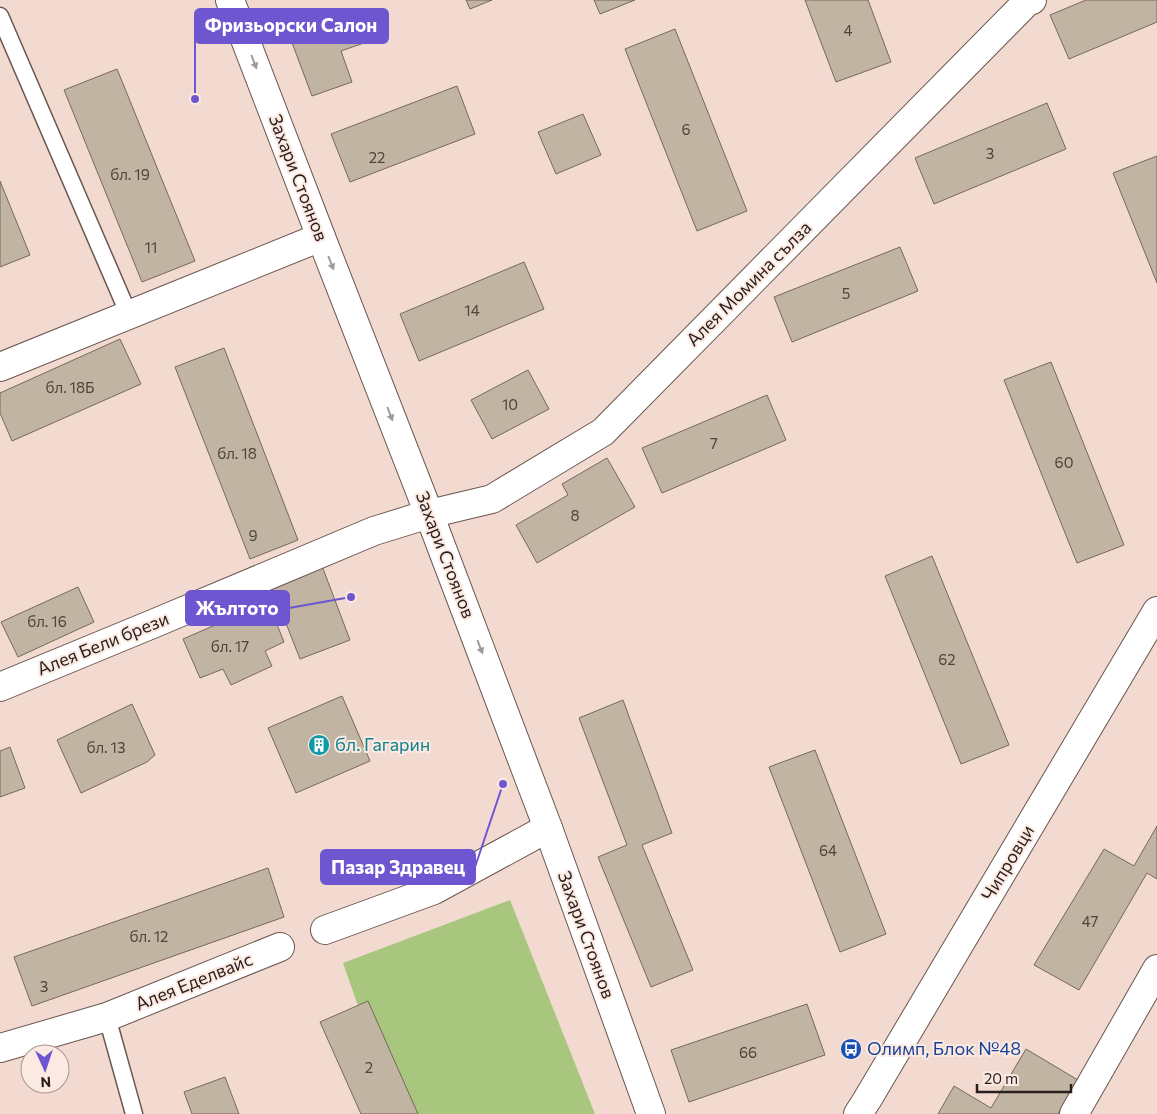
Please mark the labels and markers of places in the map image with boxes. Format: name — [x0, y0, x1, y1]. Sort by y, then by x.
callout: Фризьорски Салон — [195, 9, 388, 43]
callout: Жълтото — [186, 591, 289, 625]
building icon: бл. Гагарин — [307, 733, 331, 757]
place label: бл. Гагарин — [335, 733, 430, 755]
callout: Пазар Здравец — [321, 850, 475, 884]
bus stop icon: Олимп, Блок №48 — [839, 1037, 863, 1061]
place label: Олимп, Блок №48 — [867, 1037, 1021, 1059]

